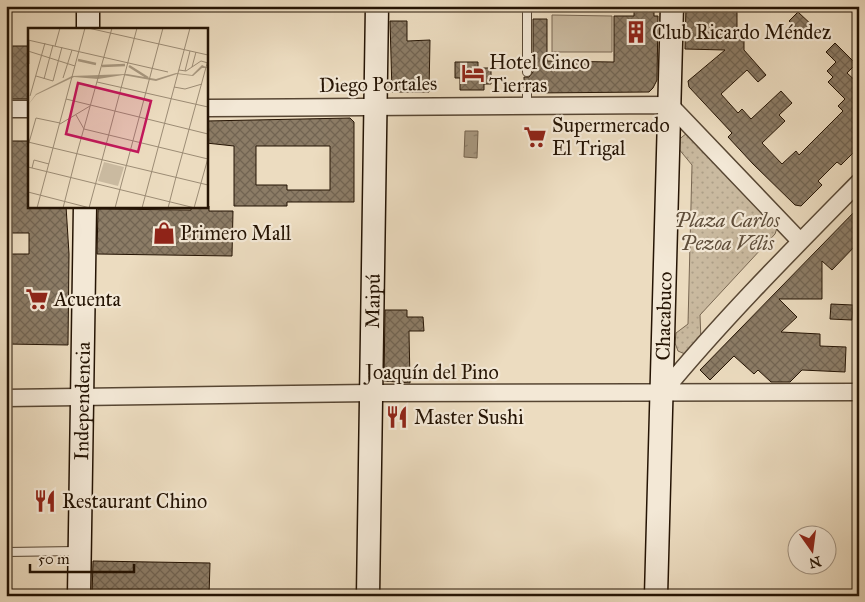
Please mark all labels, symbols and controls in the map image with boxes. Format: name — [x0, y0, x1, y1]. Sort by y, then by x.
building icon: Club Ricardo Méndez — [623, 19, 649, 45]
place label: Club Ricardo Méndez — [652, 20, 831, 44]
inset map — [28, 28, 208, 208]
place label: Hotel Cinco Tierras — [489, 50, 590, 97]
hotel icon: Hotel Cinco Tierras — [460, 60, 486, 86]
street label: Diego Portales — [319, 71, 437, 98]
place label: Supermercado El Trigal — [552, 113, 670, 161]
supermarket icon: Supermercado El Trigal — [522, 124, 548, 150]
park label: Plaza Carlos Pezoa Vélis — [674, 208, 781, 255]
shop icon: Primero Mall — [151, 220, 177, 246]
place label: Primero Mall — [180, 221, 292, 245]
street label: Chacabuco — [650, 271, 677, 361]
street label: Maipú — [360, 273, 385, 329]
supermarket icon: Acuenta — [24, 286, 50, 312]
place label: Acuenta — [53, 287, 122, 311]
street label: Independencia — [69, 341, 95, 460]
street label: Joaquín del Pino — [363, 360, 499, 385]
restaurant icon: Master Sushi — [384, 404, 410, 430]
place label: Master Sushi — [414, 405, 524, 429]
restaurant icon: Restaurant Chino — [32, 488, 58, 514]
place label: Restaurant Chino — [62, 489, 207, 513]
north arrow — [788, 524, 838, 574]
scale bar — [30, 542, 134, 574]
text: 50 m — [38, 550, 70, 568]
text: N — [807, 552, 823, 572]

